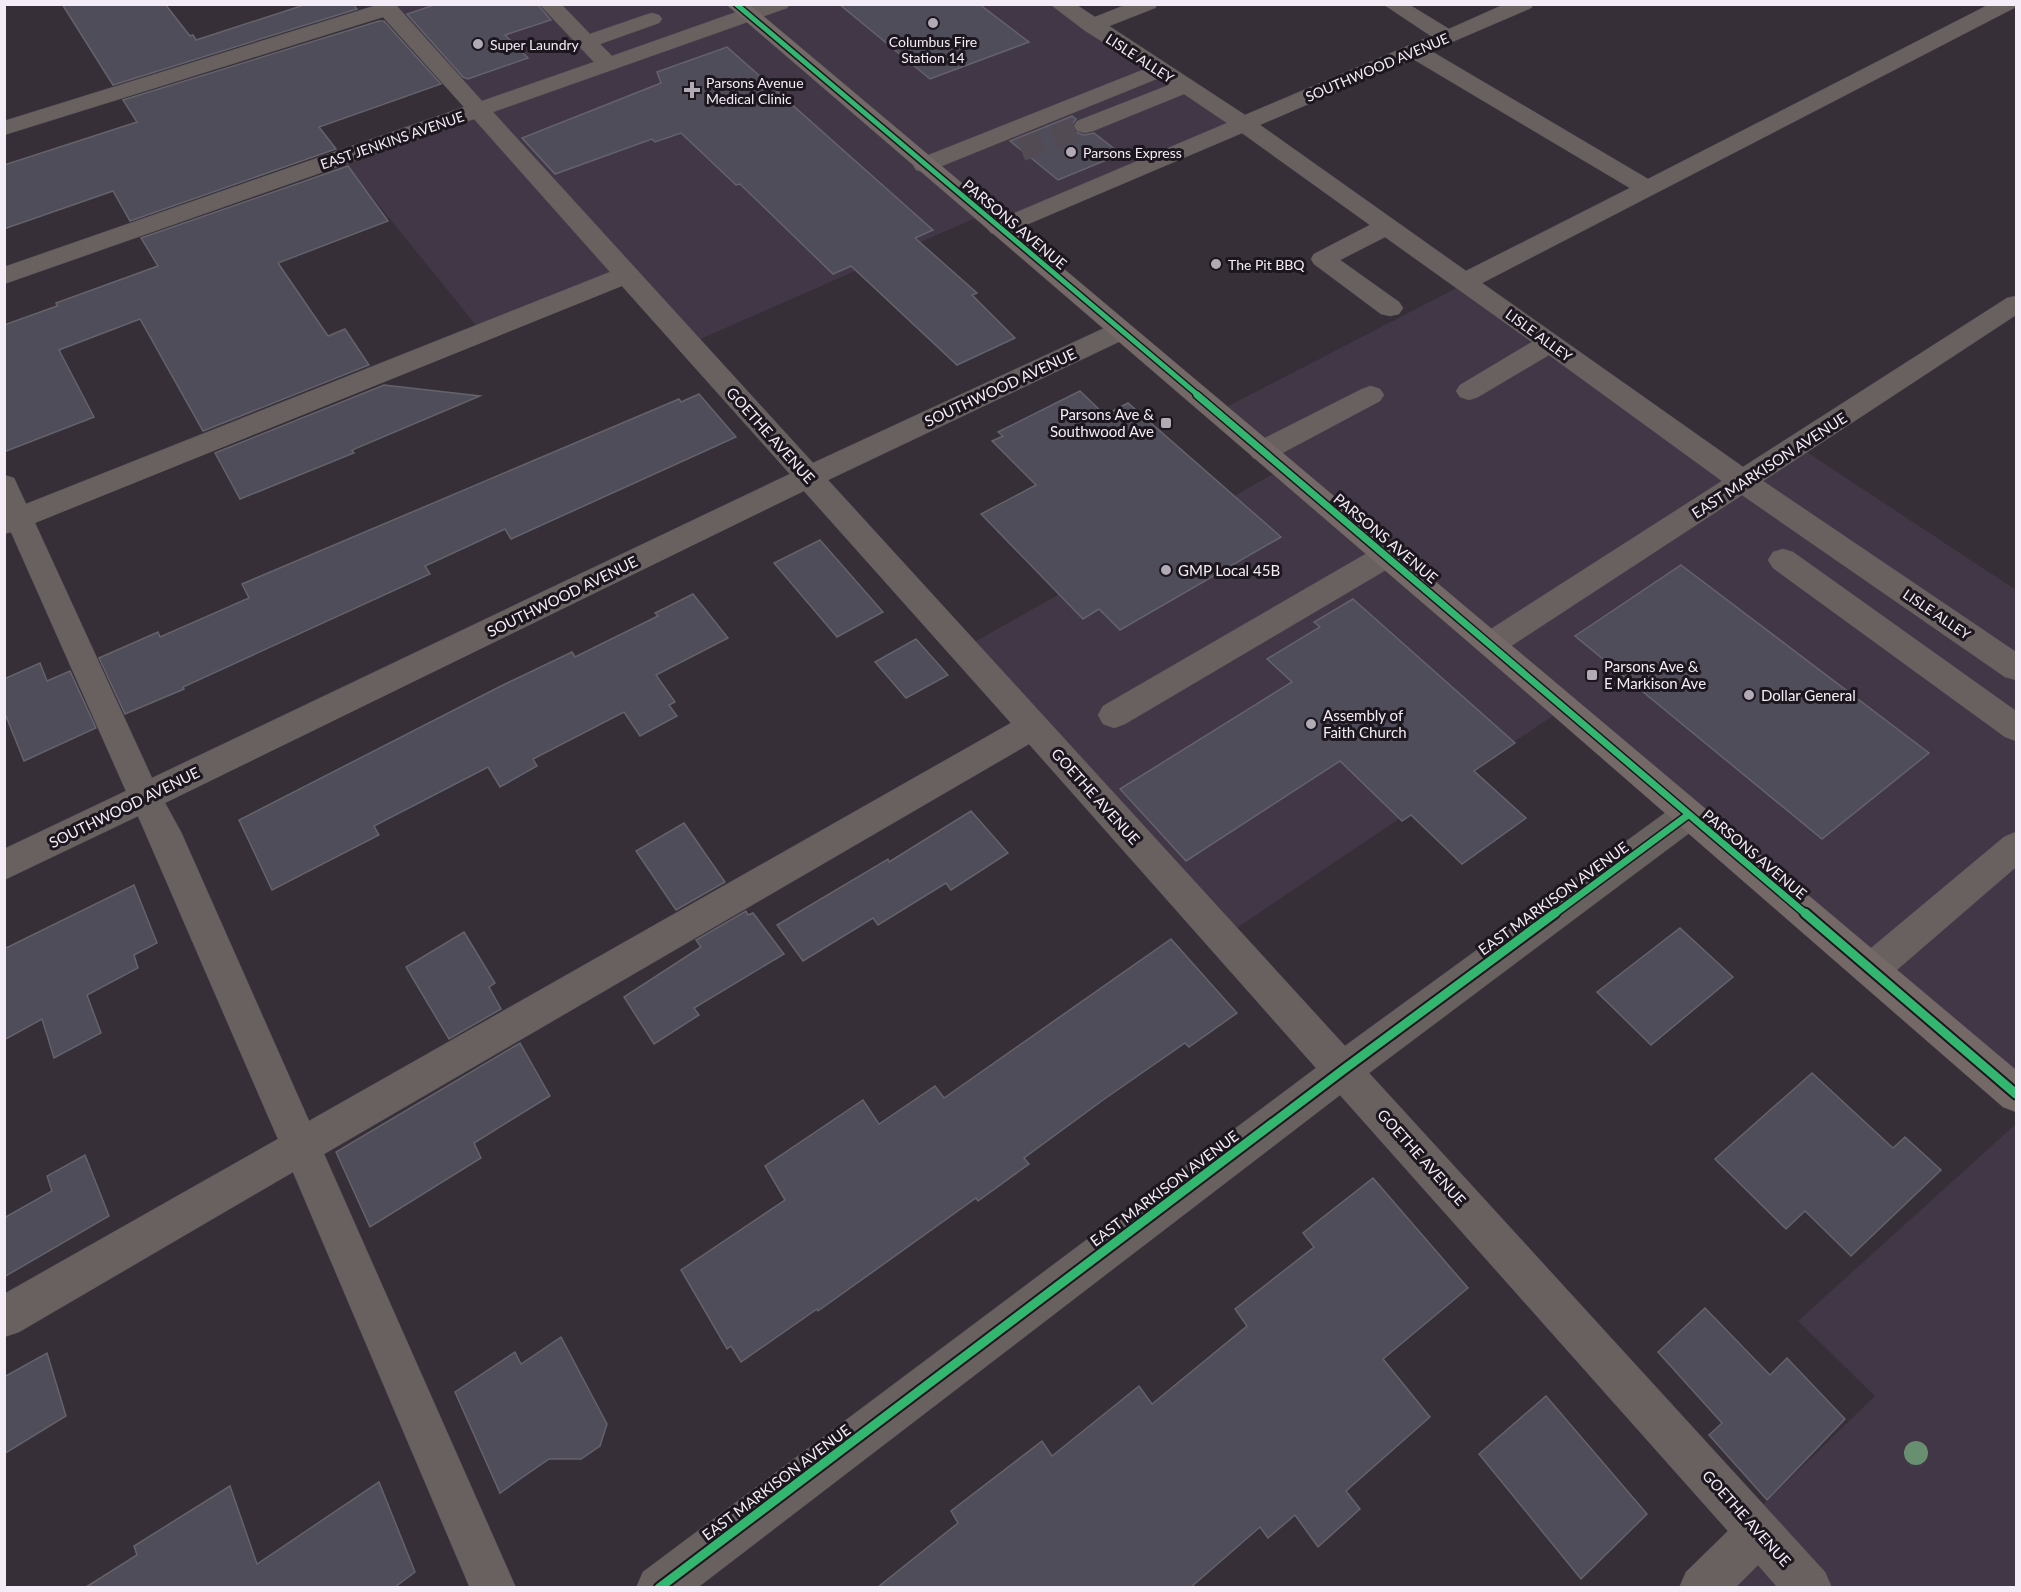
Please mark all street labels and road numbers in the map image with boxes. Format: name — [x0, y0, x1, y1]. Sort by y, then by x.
street label: SOUTHWOOD AVENUE — [1303, 29, 1451, 105]
street label: LISLE ALLEY — [1103, 30, 1177, 86]
street label: EAST JENKINS AVENUE — [318, 107, 466, 173]
street label: PARSONS AVENUE — [959, 175, 1071, 273]
street label: LISLE ALLEY — [1503, 305, 1576, 365]
street label: SOUTHWOOD AVENUE — [921, 344, 1079, 430]
street label: GOETHE AVENUE — [723, 383, 819, 487]
street label: EAST MARKISON AVENUE — [1688, 408, 1850, 522]
street label: PARSONS AVENUE — [1330, 489, 1442, 587]
street label: SOUTHWOOD AVENUE — [484, 552, 640, 640]
street label: LISLE ALLEY — [1900, 585, 1974, 643]
street label: GOETHE AVENUE — [1048, 744, 1144, 848]
street label: SOUTHWOOD AVENUE — [46, 763, 202, 851]
street label: PARSONS AVENUE — [1699, 805, 1811, 903]
street label: EAST MARKISON AVENUE — [1474, 838, 1632, 958]
street label: GOETHE AVENUE — [1374, 1105, 1470, 1209]
street label: EAST MARKISON AVENUE — [1086, 1126, 1242, 1250]
street label: EAST MARKISON AVENUE — [698, 1420, 854, 1544]
street label: GOETHE AVENUE — [1699, 1466, 1795, 1570]

